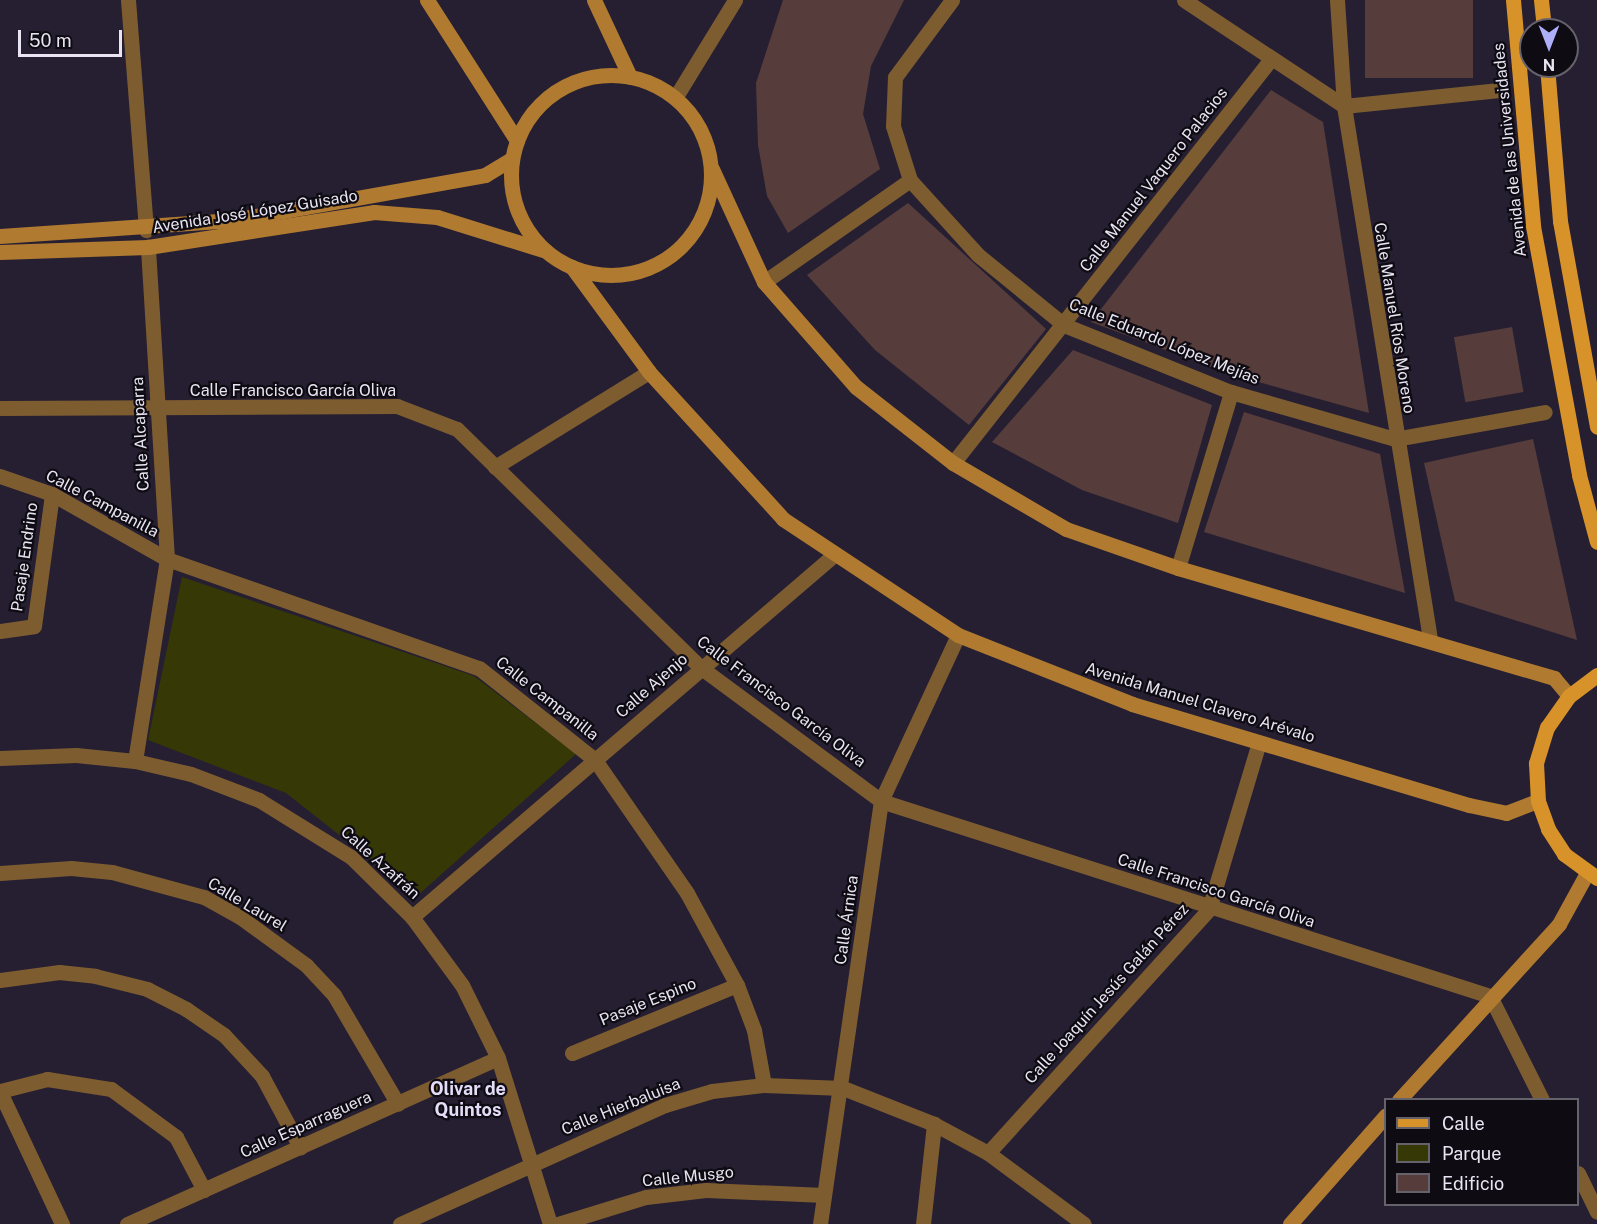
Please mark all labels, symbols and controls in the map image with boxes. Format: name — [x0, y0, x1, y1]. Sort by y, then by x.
scale bar — [21, 18, 124, 56]
north arrow — [1519, 18, 1579, 78]
text: 50 m — [29, 30, 72, 51]
street label: Avenida de las Universidades — [1489, 42, 1531, 258]
text: N — [1543, 55, 1555, 74]
street label: Calle Manuel Vaquero Palacios — [1076, 84, 1232, 276]
street label: Avenida José López Guisado — [151, 186, 359, 238]
street label: Calle Manuel Ríos Moreno — [1369, 221, 1419, 415]
street label: Calle Eduardo López Mejías — [1066, 295, 1262, 389]
street label: Calle Alcaparra — [128, 376, 154, 492]
street label: Calle Francisco García Oliva — [190, 381, 396, 401]
street label: Calle Campanilla — [42, 466, 162, 542]
street label: Pasaje Endrino — [8, 501, 42, 613]
street label: Calle Francisco García Oliva — [693, 632, 869, 772]
street label: Calle Ajenjo — [612, 650, 692, 722]
street label: Calle Campanilla — [492, 653, 602, 745]
street label: Avenida Manuel Clavero Arévalo — [1083, 659, 1317, 747]
street label: Calle Azafrán — [336, 822, 424, 904]
street label: Calle Francisco García Oliva — [1115, 850, 1317, 932]
street label: Calle Laurel — [204, 874, 290, 936]
street label: Calle Árnica — [831, 874, 863, 966]
street label: Calle Joaquín Jesús Galán Pérez — [1021, 900, 1193, 1088]
street label: Pasaje Espino — [597, 974, 699, 1030]
street label: Calle Hierbaluisa — [559, 1074, 683, 1140]
district label: Olivar de Quintos — [430, 1079, 506, 1122]
street label: Calle Esparraguera — [237, 1087, 375, 1163]
legend — [1384, 1098, 1579, 1206]
text: Calle — [1442, 1113, 1485, 1134]
text: Parque — [1442, 1143, 1502, 1164]
street label: Calle Musgo — [641, 1163, 735, 1191]
text: Edificio — [1442, 1173, 1504, 1194]

